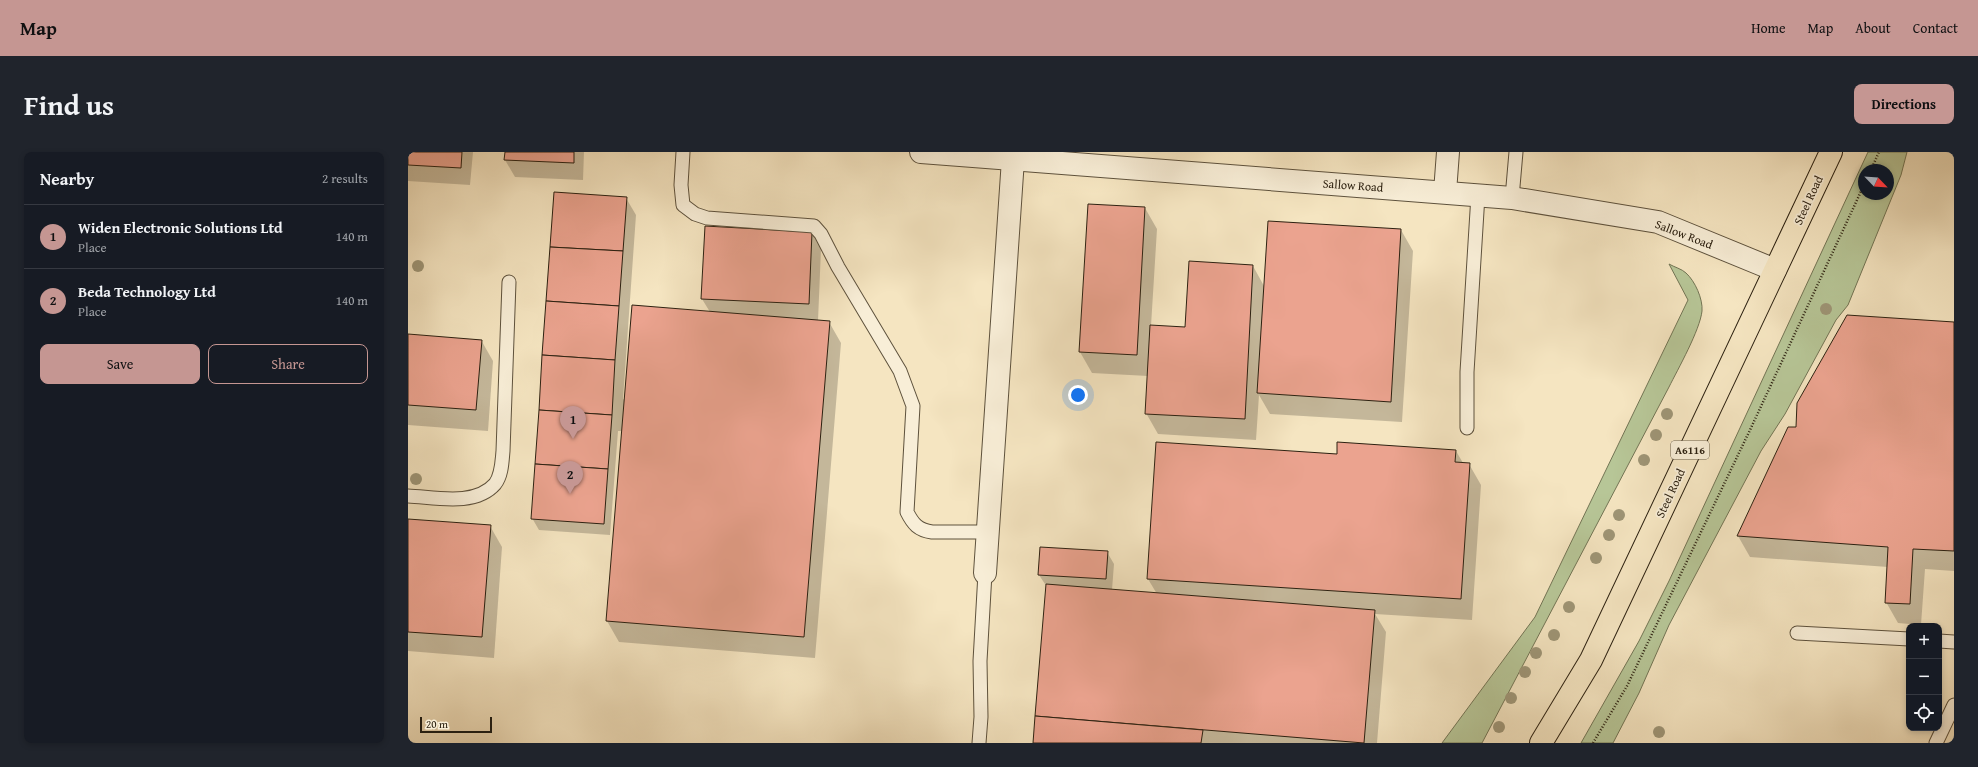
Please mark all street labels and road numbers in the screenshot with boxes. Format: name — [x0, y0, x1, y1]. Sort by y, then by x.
street label: Steel Road — [1789, 172, 1827, 227]
street label: Sallow Road — [1322, 174, 1384, 196]
street label: Sallow Road — [1653, 215, 1716, 253]
road number: A6116 — [1671, 441, 1709, 459]
street label: Steel Road — [1651, 465, 1689, 520]

